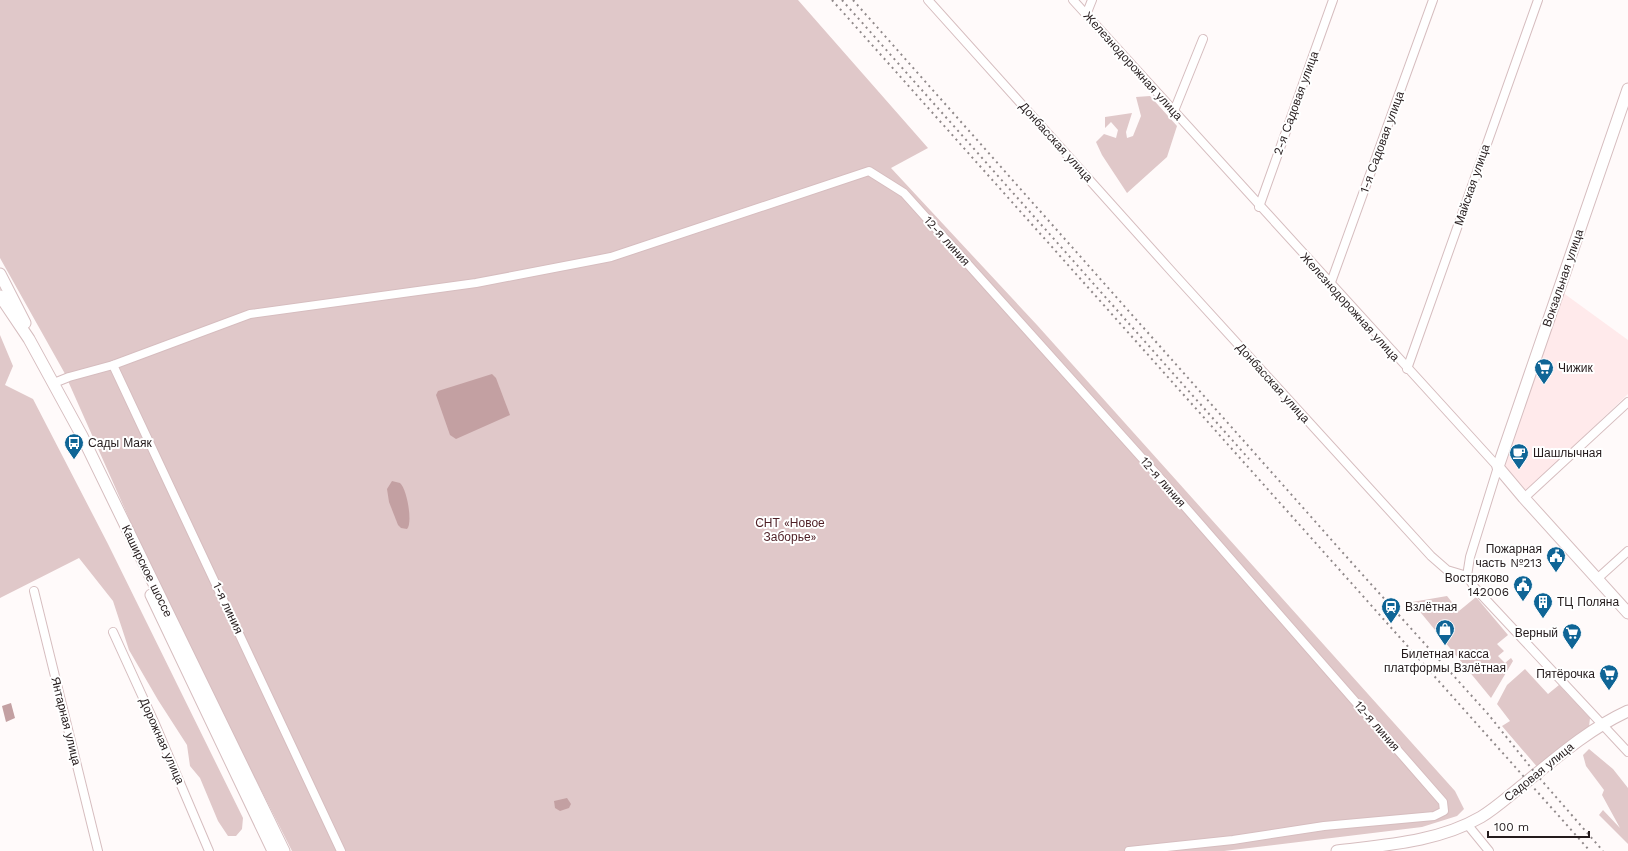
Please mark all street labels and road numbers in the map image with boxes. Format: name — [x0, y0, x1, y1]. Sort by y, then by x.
street label: Железнодорожная улица — [1081, 9, 1186, 123]
street label: 2-я Садовая улица — [1271, 49, 1321, 157]
street label: 1-я Садовая улица — [1357, 89, 1407, 195]
street label: Донбасская улица — [1016, 99, 1096, 185]
street label: Майская улица — [1451, 142, 1493, 228]
street label: 12-я линия — [921, 213, 973, 269]
street label: Вокзальная улица — [1540, 227, 1586, 329]
street label: Железнодорожная улица — [1298, 250, 1403, 364]
street label: Донбасская улица — [1233, 340, 1313, 426]
street label: 12-я линия — [1137, 454, 1189, 510]
street label: Каширское шоссе — [119, 523, 175, 620]
street label: 1-я линия — [210, 580, 246, 636]
street label: Янтарная улица — [48, 675, 84, 767]
street label: Дорожная улица — [137, 696, 187, 787]
street label: 12-я линия — [1351, 698, 1403, 754]
street label: Садовая улица — [1501, 739, 1577, 804]

